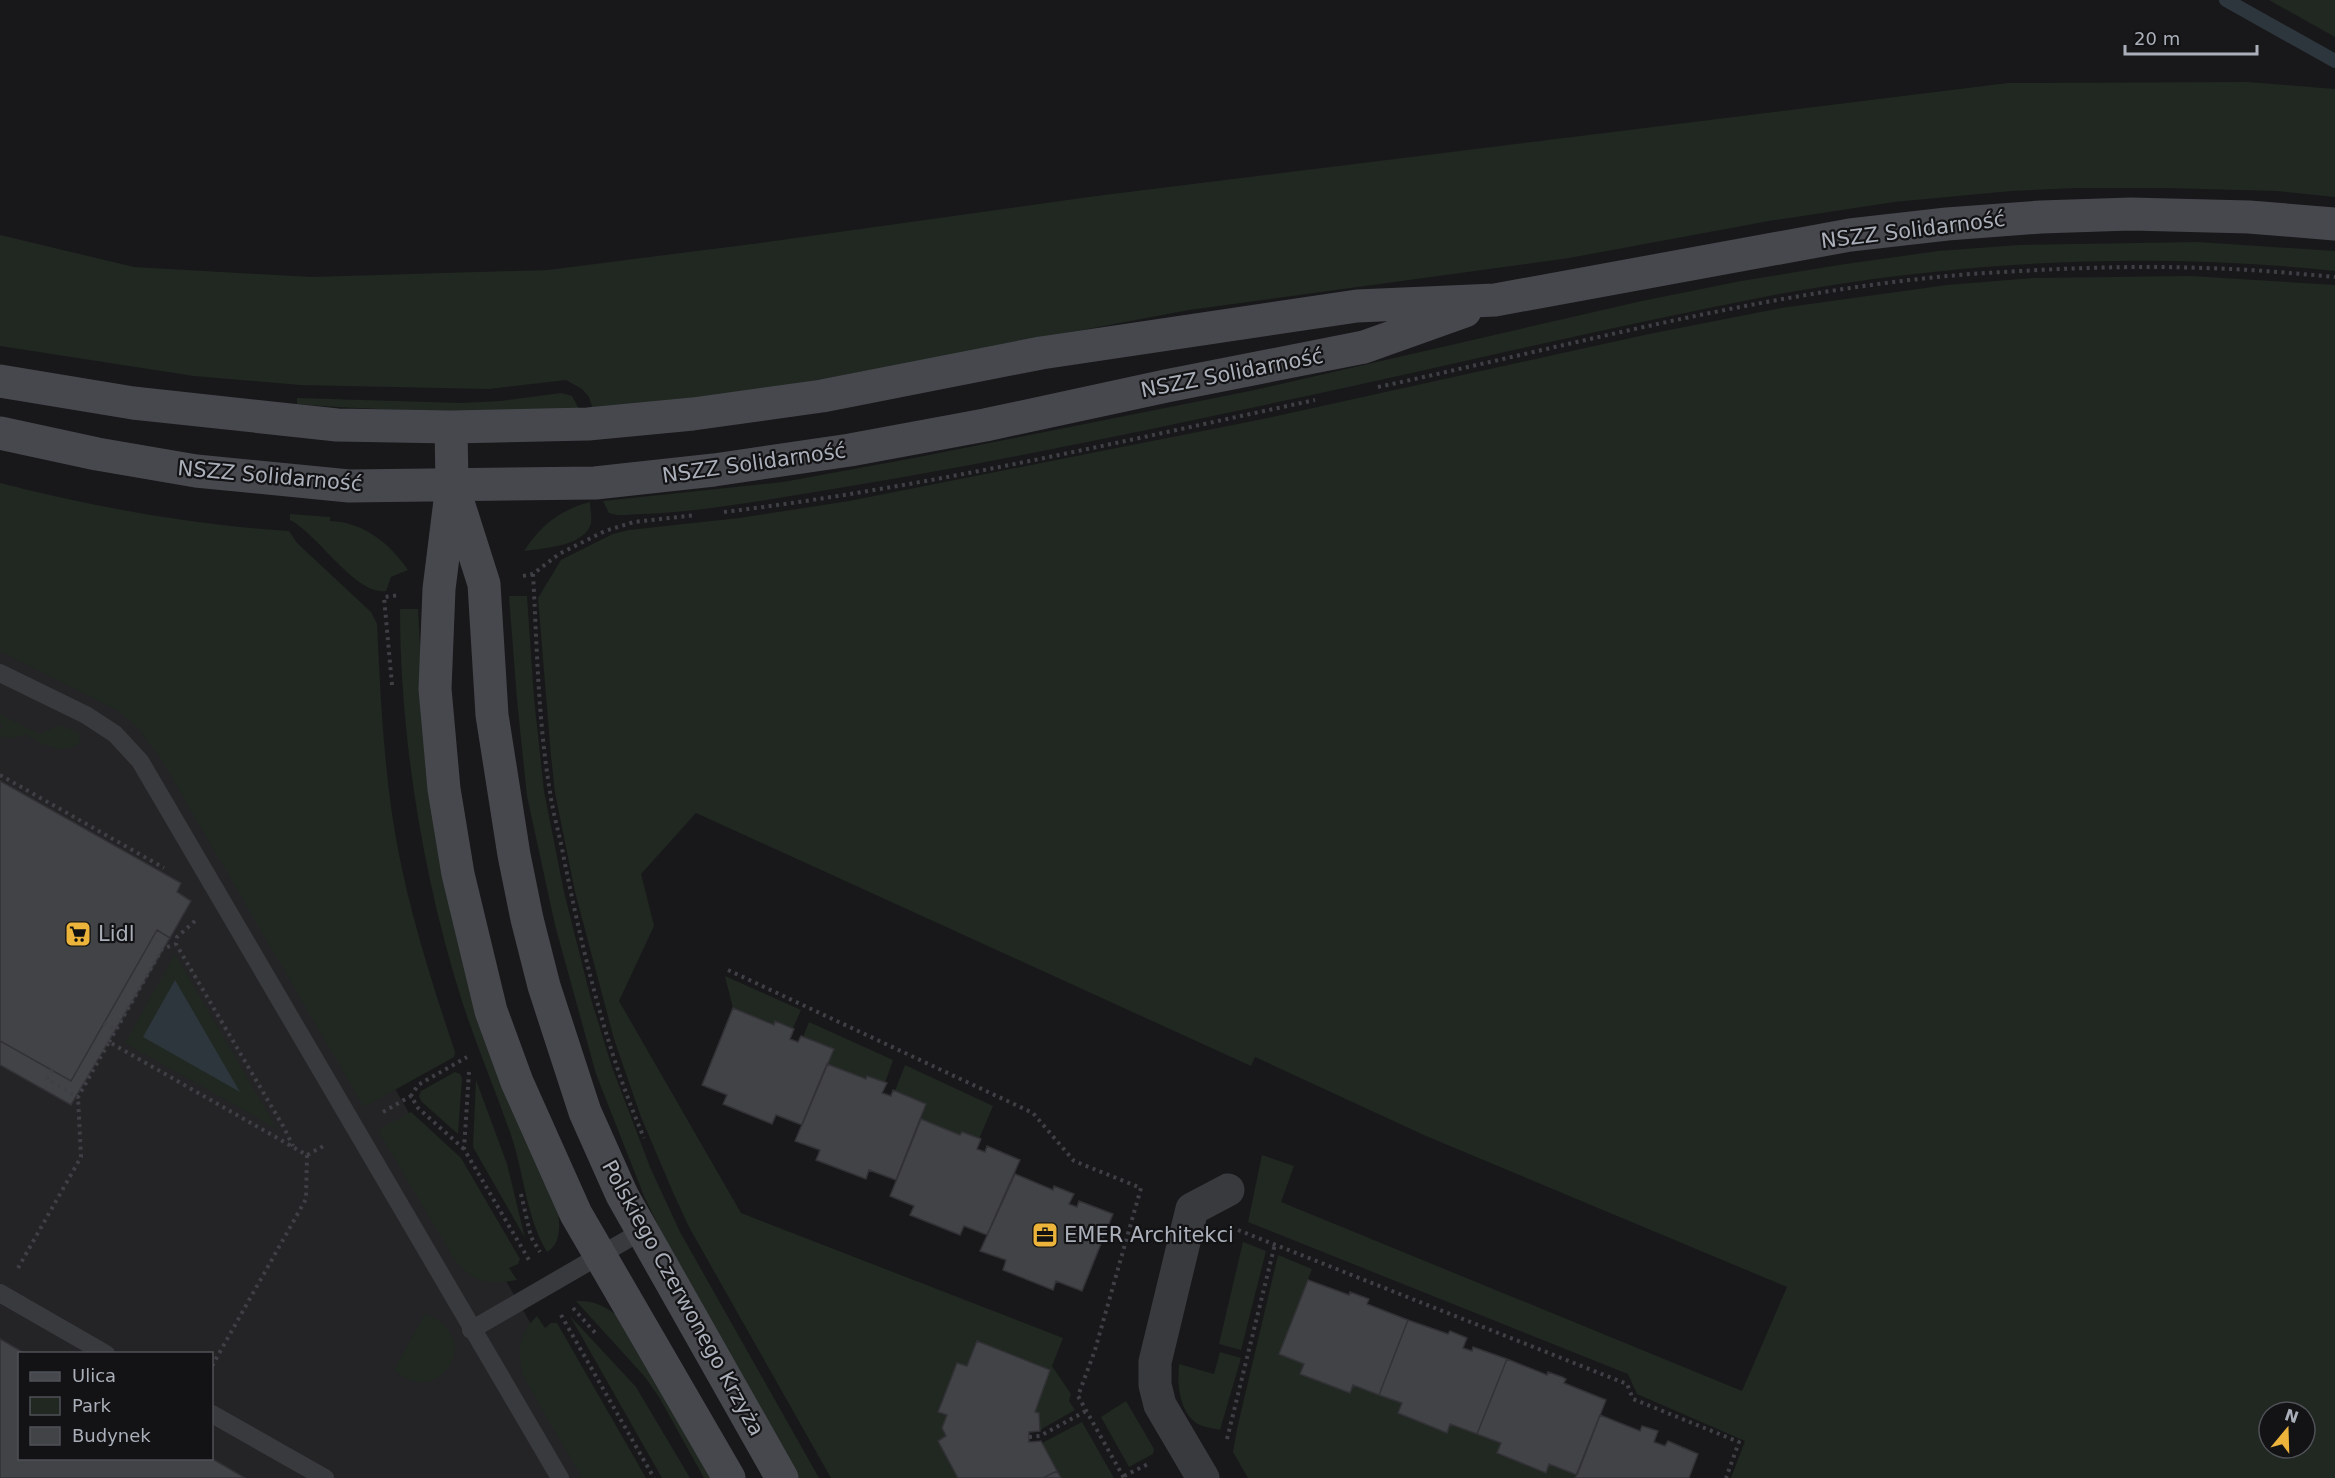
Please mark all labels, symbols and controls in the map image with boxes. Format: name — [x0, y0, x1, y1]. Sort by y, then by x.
scale bar — [2125, 18, 2257, 56]
text: 20 m — [2134, 28, 2180, 49]
street label: NSZZ Solidarność — [1820, 207, 2006, 253]
street label: NSZZ Solidarność — [1139, 344, 1325, 402]
street label: NSZZ Solidarność — [661, 438, 847, 488]
street label: NSZZ Solidarność — [177, 456, 363, 496]
supermarket icon: Lidl — [63, 919, 93, 949]
place label: Lidl — [98, 922, 135, 946]
street label: Polskiego Czerwonego Krzyża — [597, 1156, 769, 1440]
office icon: EMER Architekci — [1030, 1220, 1060, 1250]
place label: EMER Architekci — [1064, 1223, 1234, 1247]
legend — [18, 1352, 213, 1460]
text: Ulica — [72, 1365, 116, 1386]
text: Park — [72, 1395, 111, 1416]
north arrow — [2257, 1400, 2317, 1460]
text: N — [2282, 1405, 2301, 1427]
text: Budynek — [72, 1425, 151, 1446]

